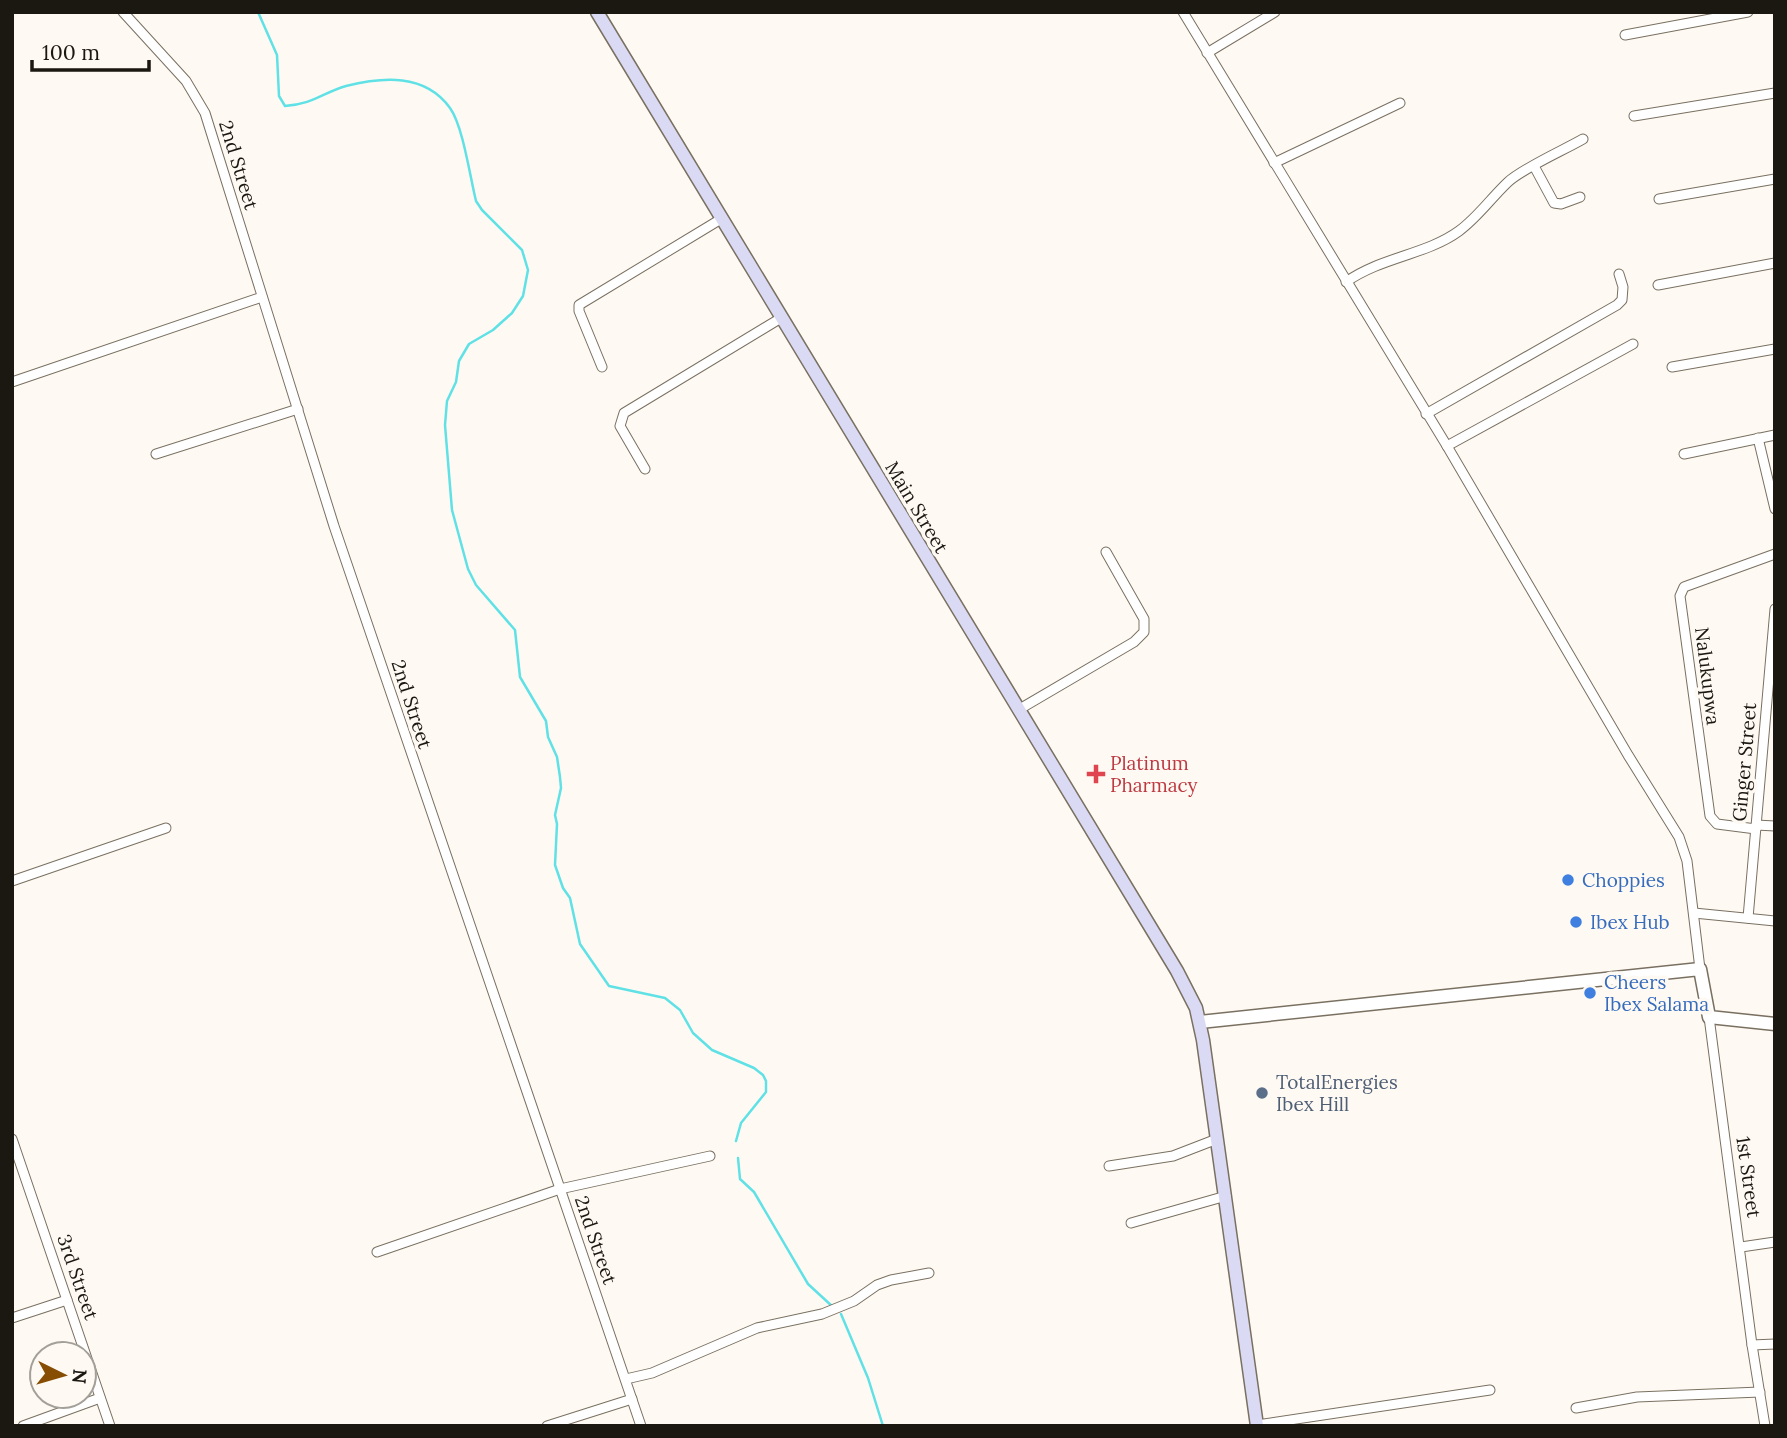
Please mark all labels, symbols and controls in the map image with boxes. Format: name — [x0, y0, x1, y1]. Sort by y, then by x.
scale bar — [32, 28, 149, 72]
text: 100 m — [42, 39, 100, 66]
street label: 2nd Street — [214, 118, 264, 213]
street label: Main Street — [880, 457, 954, 558]
street label: Nalukupwa — [1690, 626, 1726, 726]
street label: 2nd Street — [386, 657, 438, 752]
street label: Ginger Street — [1727, 701, 1761, 822]
place label: Platinum Pharmacy — [1110, 751, 1198, 797]
marker: Platinum Pharmacy — [1088, 766, 1104, 782]
place label: Choppies — [1582, 868, 1665, 892]
marker: Choppies — [1560, 872, 1576, 888]
place label: Ibex Hub — [1590, 910, 1670, 934]
marker: Ibex Hub — [1568, 914, 1584, 930]
place label: Cheers Ibex Salama — [1604, 970, 1709, 1016]
marker: Cheers Ibex Salama — [1582, 985, 1598, 1001]
place label: TotalEnergies Ibex Hill — [1276, 1070, 1398, 1116]
marker: TotalEnergies Ibex Hill — [1254, 1085, 1270, 1101]
street label: 1st Street — [1731, 1135, 1767, 1220]
street label: 2nd Street — [570, 1193, 623, 1288]
street label: 3rd Street — [52, 1231, 104, 1324]
north arrow — [28, 1340, 98, 1410]
text: N — [67, 1368, 93, 1385]

